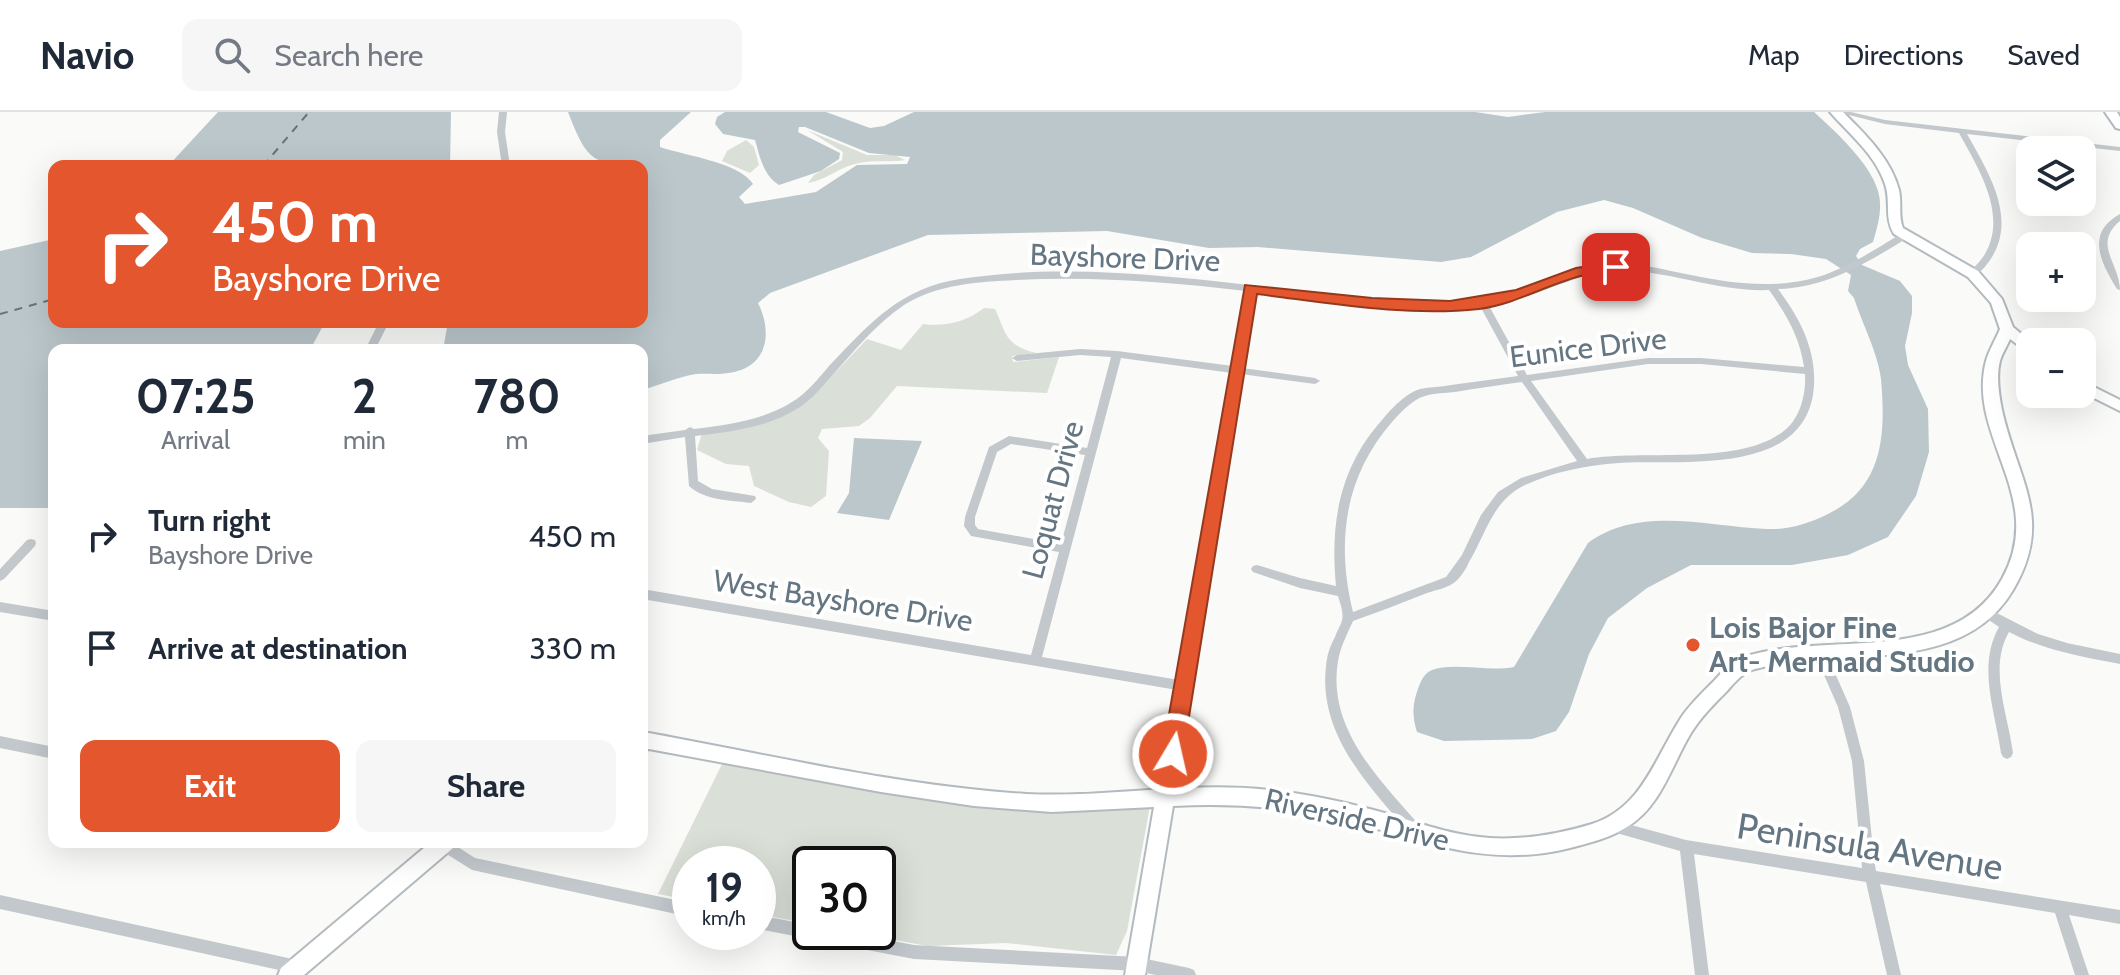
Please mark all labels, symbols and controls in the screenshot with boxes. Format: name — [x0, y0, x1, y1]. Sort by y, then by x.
search box — [182, 19, 742, 91]
text: Navio — [40, 32, 134, 79]
icon: search — [210, 33, 254, 77]
text: Search here — [274, 37, 423, 74]
text: Map — [1748, 38, 1800, 72]
text: Directions — [1844, 38, 1963, 72]
text: Saved — [2007, 38, 2080, 72]
map controls — [2016, 136, 2096, 408]
button: layers — [2016, 136, 2096, 216]
text: 450 m — [212, 188, 378, 256]
icon: right — [80, 192, 184, 296]
button: + — [2016, 232, 2096, 312]
pin — [1582, 233, 1650, 301]
street label: Bayshore Drive — [1029, 236, 1221, 279]
icon: arrive — [1594, 245, 1638, 289]
text: Bayshore Drive — [212, 256, 441, 300]
street label: Eunice Drive — [1507, 320, 1668, 375]
button: − — [2016, 328, 2096, 408]
text: 07:25 — [135, 367, 256, 425]
text: 2 — [352, 367, 377, 425]
text: 780 — [473, 367, 561, 425]
street label: Loquat Drive — [1014, 417, 1091, 583]
text: Arrival — [161, 424, 230, 456]
text: min — [343, 424, 386, 456]
text: m — [506, 424, 528, 456]
text: Turn right — [148, 502, 271, 539]
icon: right — [80, 514, 124, 558]
text: 450 m — [528, 518, 616, 555]
text: Bayshore Drive — [148, 539, 313, 571]
street label: West Bayshore Drive — [711, 562, 975, 639]
place label: Lois Bajor Fine Art- Mermaid Studio — [1709, 609, 1975, 680]
icon: arrive — [80, 626, 124, 670]
text: Arrive at destination — [148, 630, 408, 667]
text: 330 m — [530, 630, 616, 667]
marker: Lois Bajor Fine Art- Mermaid Studio — [1684, 636, 1702, 654]
position arrow — [1131, 712, 1215, 796]
button: Exit — [80, 740, 340, 832]
button: Share — [356, 740, 616, 832]
street label: Riverside Drive — [1261, 780, 1453, 859]
street label: Peninsula Avenue — [1734, 803, 2006, 889]
speed limit sign: 30 — [792, 846, 896, 950]
text: 19 — [705, 863, 743, 912]
text: km/h — [702, 906, 746, 930]

